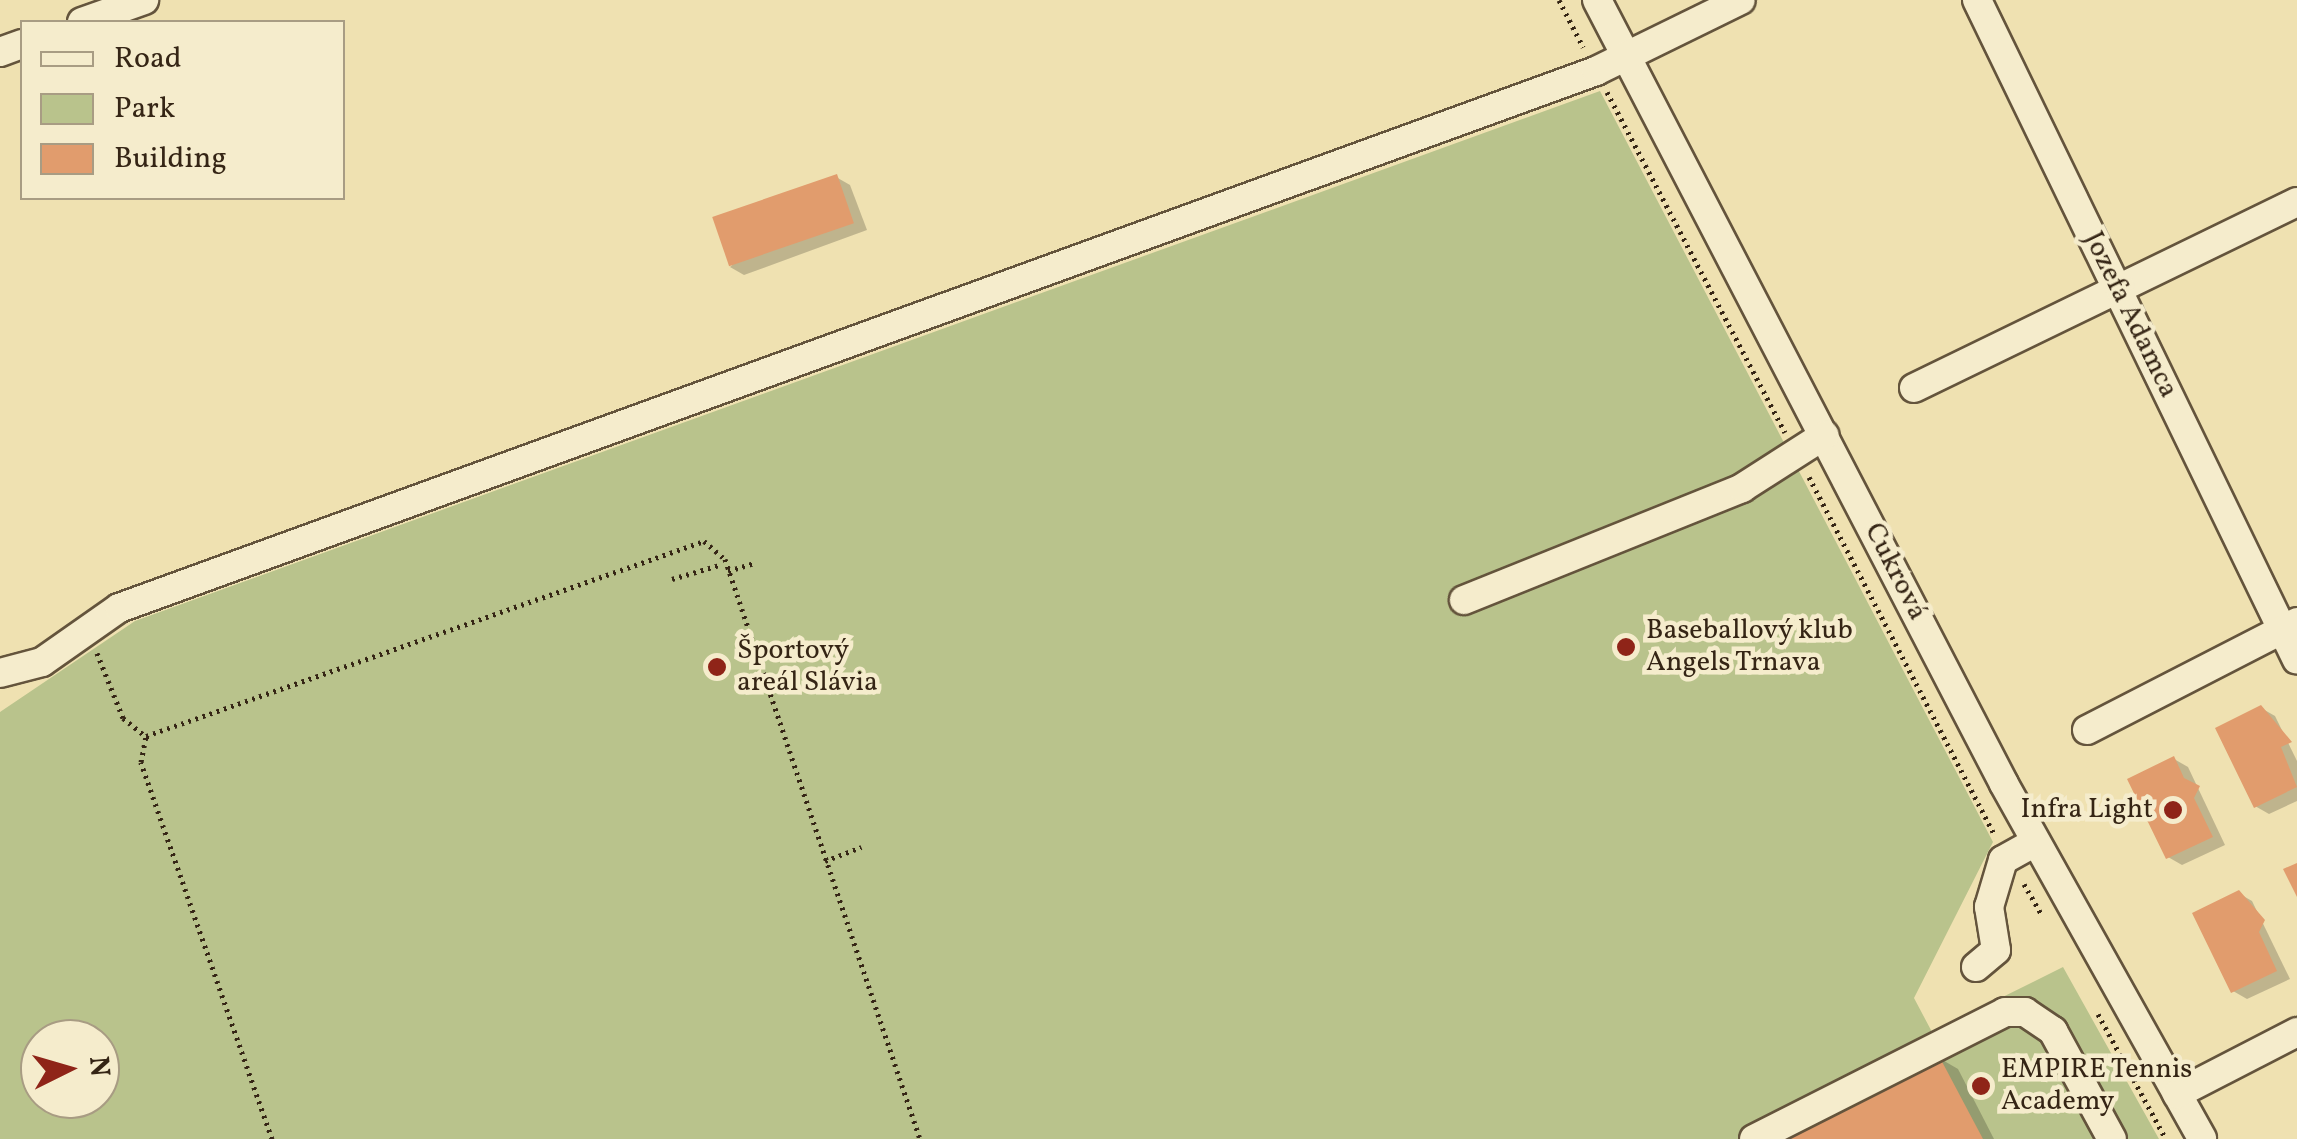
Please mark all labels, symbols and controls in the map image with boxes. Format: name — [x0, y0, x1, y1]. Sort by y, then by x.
legend — [20, 20, 345, 200]
text: Road — [114, 38, 182, 80]
text: Park — [114, 88, 175, 130]
text: Building — [114, 138, 227, 180]
street label: Jozefa Adamca — [2075, 226, 2185, 404]
street label: Cukrová — [1856, 518, 1934, 626]
place label: Baseballový klub Angels Trnava — [1646, 614, 1854, 680]
place label: Športový areál Slávia — [737, 634, 878, 700]
marker: Baseballový klub Angels Trnava — [1615, 636, 1637, 658]
marker: Športový areál Slávia — [706, 656, 728, 678]
place label: Infra Light — [2021, 793, 2153, 827]
marker: Infra Light — [2162, 799, 2184, 821]
north arrow — [20, 1019, 120, 1119]
place label: EMPIRE Tennis Academy — [2001, 1053, 2193, 1119]
text: N — [78, 1055, 119, 1078]
marker: EMPIRE Tennis Academy — [1970, 1075, 1992, 1097]

